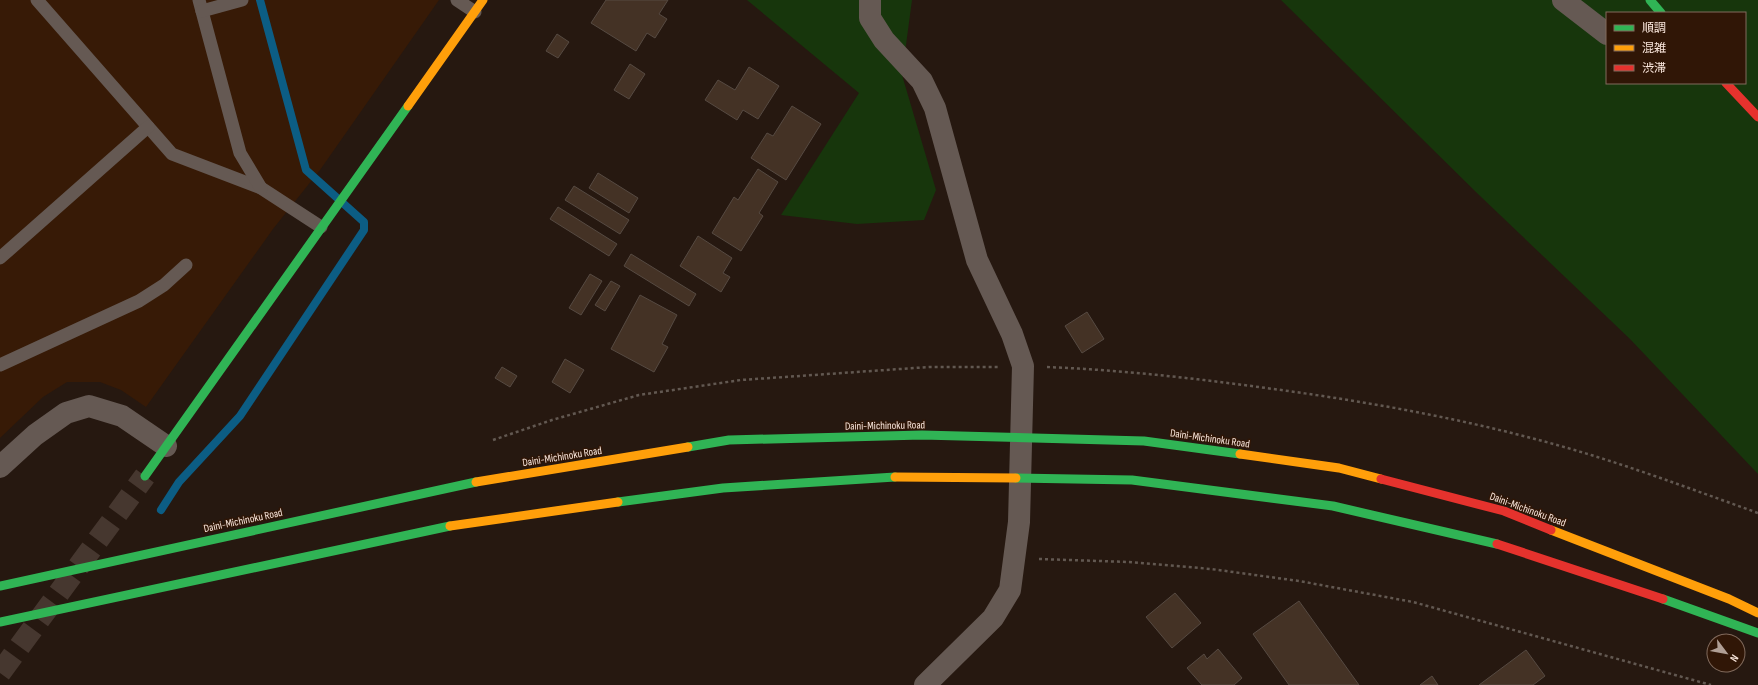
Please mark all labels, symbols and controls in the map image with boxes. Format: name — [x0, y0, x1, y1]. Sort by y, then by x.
legend — [1606, 12, 1746, 84]
text: 順調 — [1642, 21, 1666, 36]
text: 混雑 — [1642, 41, 1666, 56]
text: 渋滞 — [1642, 61, 1666, 76]
street label: Daini-Michinoku Road — [845, 418, 926, 433]
street label: Daini-Michinoku Road — [1169, 426, 1251, 451]
street label: Daini-Michinoku Road — [521, 444, 603, 469]
street label: Daini-Michinoku Road — [1488, 490, 1568, 529]
street label: Daini-Michinoku Road — [202, 506, 284, 535]
north arrow — [1706, 633, 1746, 673]
text: N — [1727, 652, 1741, 664]

